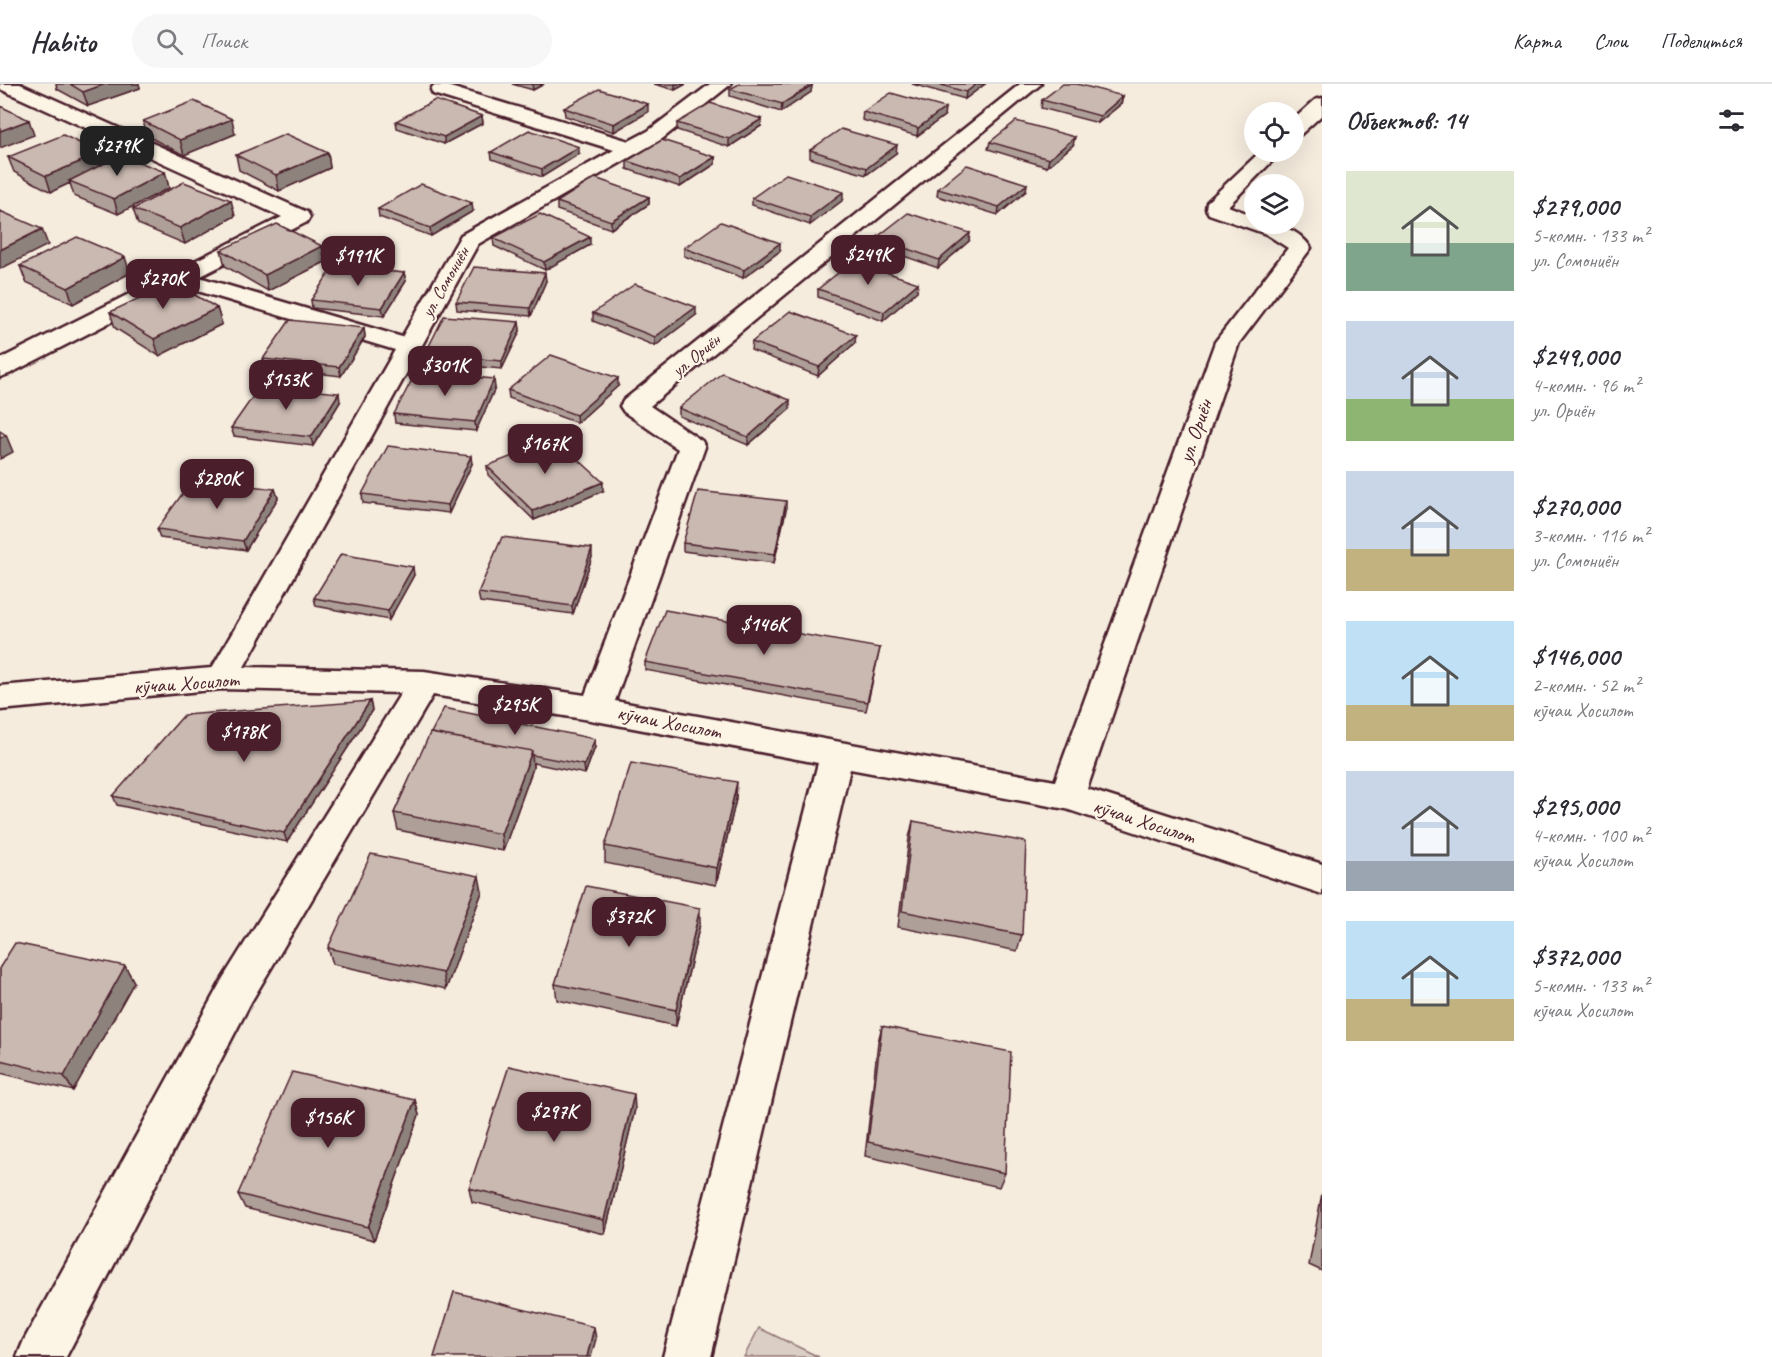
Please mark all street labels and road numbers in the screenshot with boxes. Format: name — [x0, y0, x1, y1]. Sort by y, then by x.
street label: ул. Сомониён — [416, 242, 475, 322]
street label: ул. Ориён — [667, 328, 726, 382]
street label: ул. Ориён — [1171, 395, 1218, 468]
street label: кӯчаи Хосилот — [133, 666, 241, 700]
street label: кӯчаи Хосилот — [615, 699, 724, 745]
street label: кӯчаи Хосилот — [1090, 792, 1199, 850]

